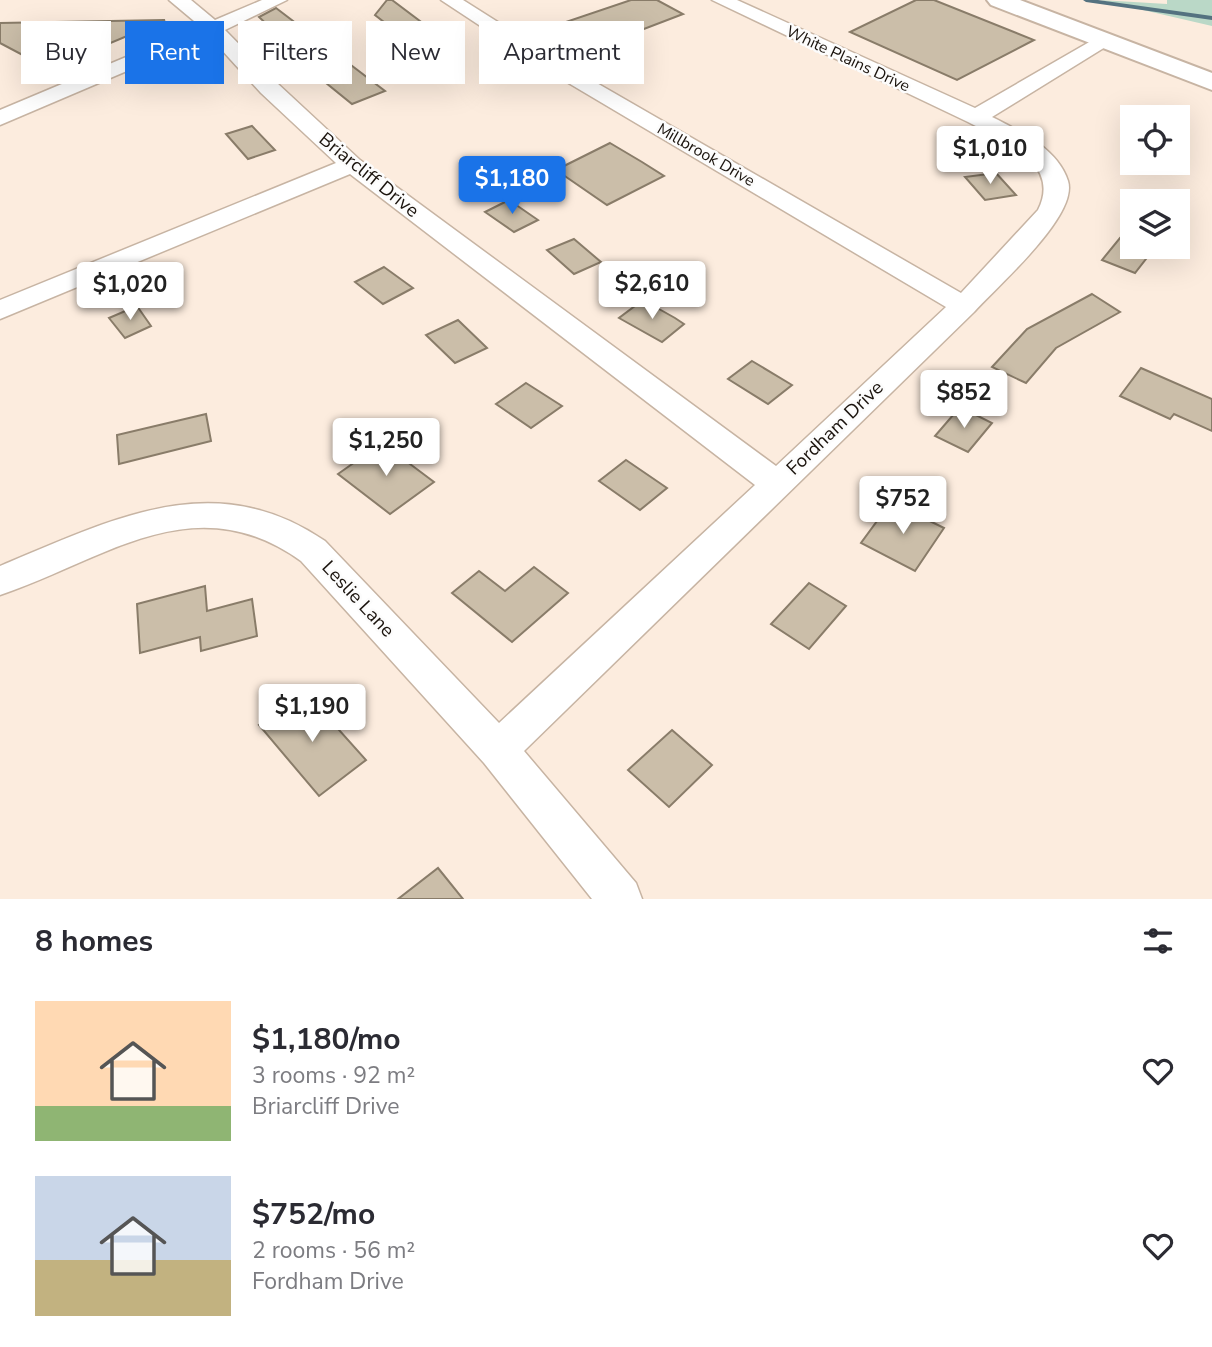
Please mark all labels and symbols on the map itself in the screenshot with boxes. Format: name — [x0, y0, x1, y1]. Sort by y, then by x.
street label: White Plains Drive — [782, 21, 914, 97]
street label: Millbrook Drive — [653, 118, 759, 192]
street label: Briarcliff Drive — [313, 127, 425, 223]
pin: $1,010 — [933, 127, 1047, 186]
pin: $1,180 — [455, 156, 569, 216]
pin: $1,020 — [73, 262, 187, 322]
pin: $2,610 — [595, 262, 709, 321]
pin: $852 — [923, 370, 1005, 430]
street label: Fordham Drive — [781, 375, 889, 481]
pin: $1,250 — [329, 419, 443, 478]
pin: $752 — [862, 476, 944, 536]
street label: Leslie Lane — [316, 555, 400, 643]
pin: $1,190 — [255, 684, 369, 744]

